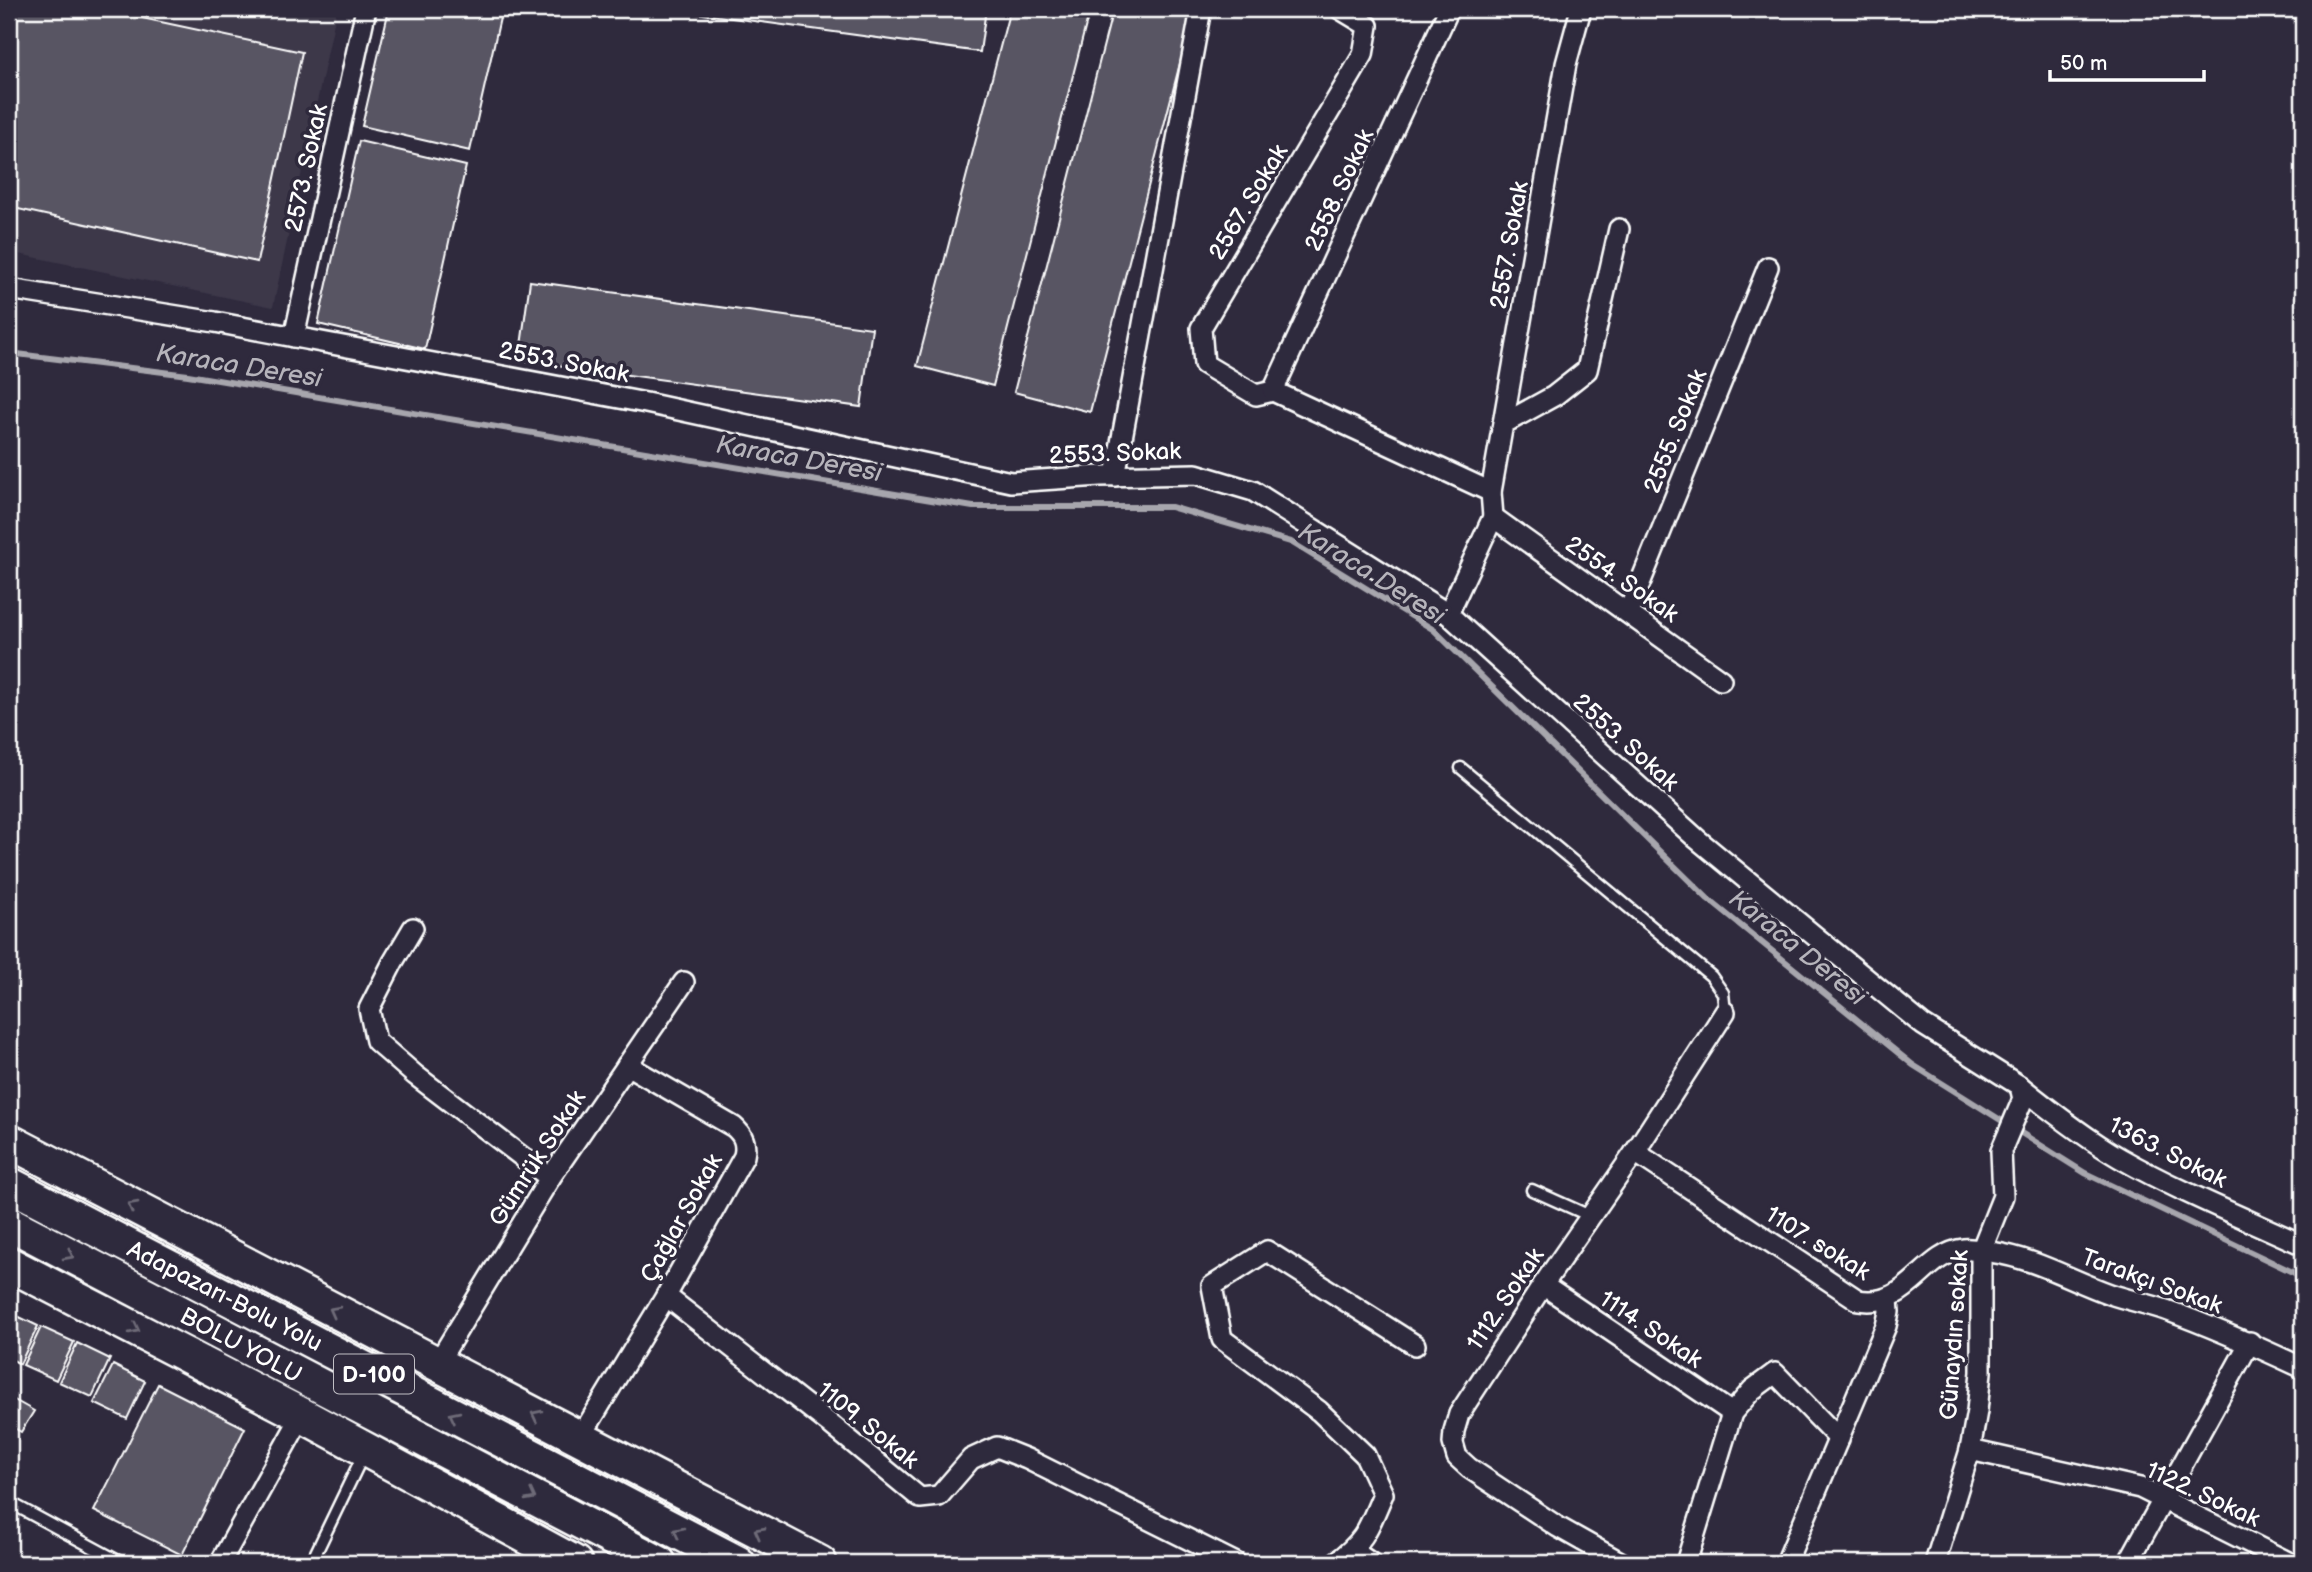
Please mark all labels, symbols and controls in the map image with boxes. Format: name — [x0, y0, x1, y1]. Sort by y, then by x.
scale bar — [2050, 38, 2204, 82]
text: 50 m — [2060, 51, 2107, 76]
street label: 2573. Sokak — [279, 101, 334, 235]
street label: 2558. Sokak — [1299, 124, 1380, 256]
street label: 2567. Sokak — [1203, 139, 1294, 265]
street label: 2557. Sokak — [1484, 179, 1535, 311]
street label: 2553. Sokak — [496, 336, 632, 389]
water label: Karaca Deresi — [154, 338, 325, 395]
street label: 2555. Sokak — [1637, 365, 1714, 497]
water label: Karaca Deresi — [714, 430, 885, 489]
street label: 2553. Sokak — [1049, 437, 1182, 470]
water label: Karaca Deresi — [1292, 517, 1451, 632]
street label: 2554. Sokak — [1559, 530, 1684, 629]
street label: 2553. Sokak — [1567, 687, 1685, 797]
water label: Karaca Deresi — [1722, 884, 1873, 1014]
street label: Gümrük Sokak — [483, 1085, 592, 1232]
street label: 1363. Sokak — [2104, 1110, 2232, 1195]
street label: Çağlar Sokak — [634, 1149, 729, 1288]
one-way arrow — [127, 1200, 139, 1214]
street label: 1107. sokak — [1760, 1200, 1876, 1287]
street label: Adapazarı-Bolu Yolu — [122, 1235, 327, 1358]
street label: 1112. Sokak — [1461, 1242, 1550, 1356]
street label: Tarakçı Sokak — [2077, 1243, 2227, 1320]
one-way arrow — [62, 1247, 74, 1260]
street label: Günaydın sokak — [1934, 1249, 1975, 1421]
street label: 1114. Sokak — [1594, 1284, 1708, 1375]
street label: BOLU YOLU — [175, 1301, 307, 1390]
one-way arrow — [329, 1305, 341, 1319]
one-way arrow — [128, 1320, 140, 1334]
road number: D-100 — [334, 1354, 414, 1394]
street label: 1109. Sokak — [811, 1376, 924, 1475]
one-way arrow — [449, 1410, 461, 1424]
one-way arrow — [531, 1410, 543, 1424]
street label: 1122. Sokak — [2141, 1455, 2265, 1534]
one-way arrow — [524, 1488, 537, 1502]
one-way arrow — [673, 1526, 685, 1540]
one-way arrow — [754, 1526, 767, 1540]

